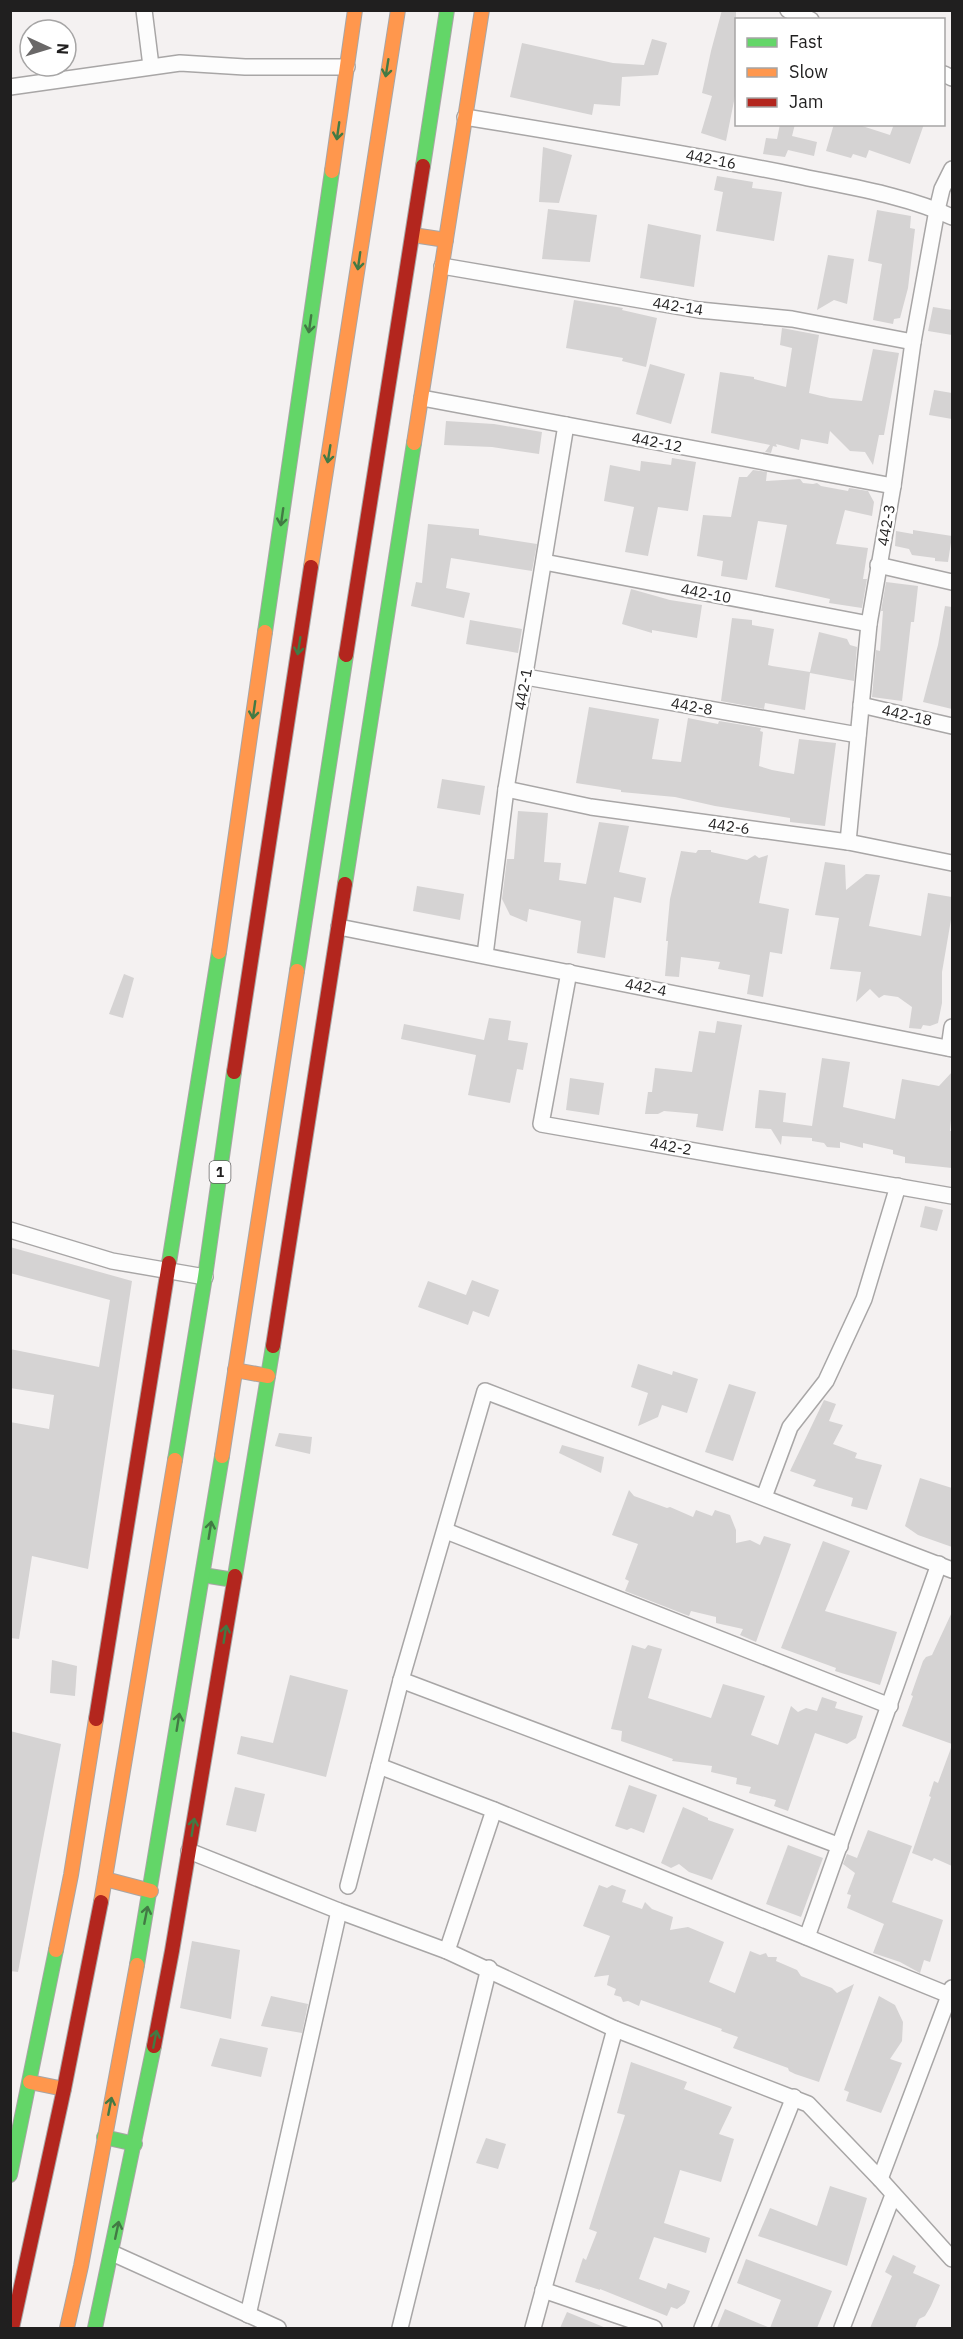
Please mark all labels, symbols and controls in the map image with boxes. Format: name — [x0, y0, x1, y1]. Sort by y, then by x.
north arrow — [18, 18, 78, 78]
legend — [735, 18, 945, 126]
text: Fast — [789, 30, 823, 53]
text: N — [53, 43, 73, 56]
one-way arrow — [382, 58, 393, 77]
text: Slow — [789, 60, 828, 83]
text: Jam — [789, 90, 824, 113]
one-way arrow — [332, 120, 343, 140]
street label: 442-16 — [684, 145, 738, 173]
one-way arrow — [354, 251, 365, 270]
street label: 442-14 — [651, 293, 705, 319]
one-way arrow — [304, 313, 315, 333]
street label: 442-12 — [630, 428, 684, 456]
one-way arrow — [324, 443, 335, 463]
street label: 442-3 — [873, 503, 899, 547]
one-way arrow — [277, 506, 288, 526]
street label: 442-10 — [679, 579, 733, 607]
one-way arrow — [294, 636, 305, 656]
street label: 442-1 — [510, 667, 536, 711]
street label: 442-8 — [670, 693, 714, 719]
one-way arrow — [249, 699, 260, 719]
street label: 442-18 — [880, 700, 934, 730]
street label: 442-6 — [707, 814, 751, 838]
street label: 442-4 — [624, 974, 668, 1000]
street label: 442-2 — [649, 1133, 693, 1159]
road number: 1 — [210, 1161, 230, 1183]
one-way arrow — [204, 1520, 215, 1540]
one-way arrow — [220, 1625, 231, 1645]
one-way arrow — [173, 1713, 184, 1733]
one-way arrow — [188, 1817, 199, 1837]
one-way arrow — [141, 1905, 152, 1925]
one-way arrow — [150, 2030, 161, 2049]
one-way arrow — [105, 2097, 116, 2117]
one-way arrow — [112, 2221, 123, 2241]

